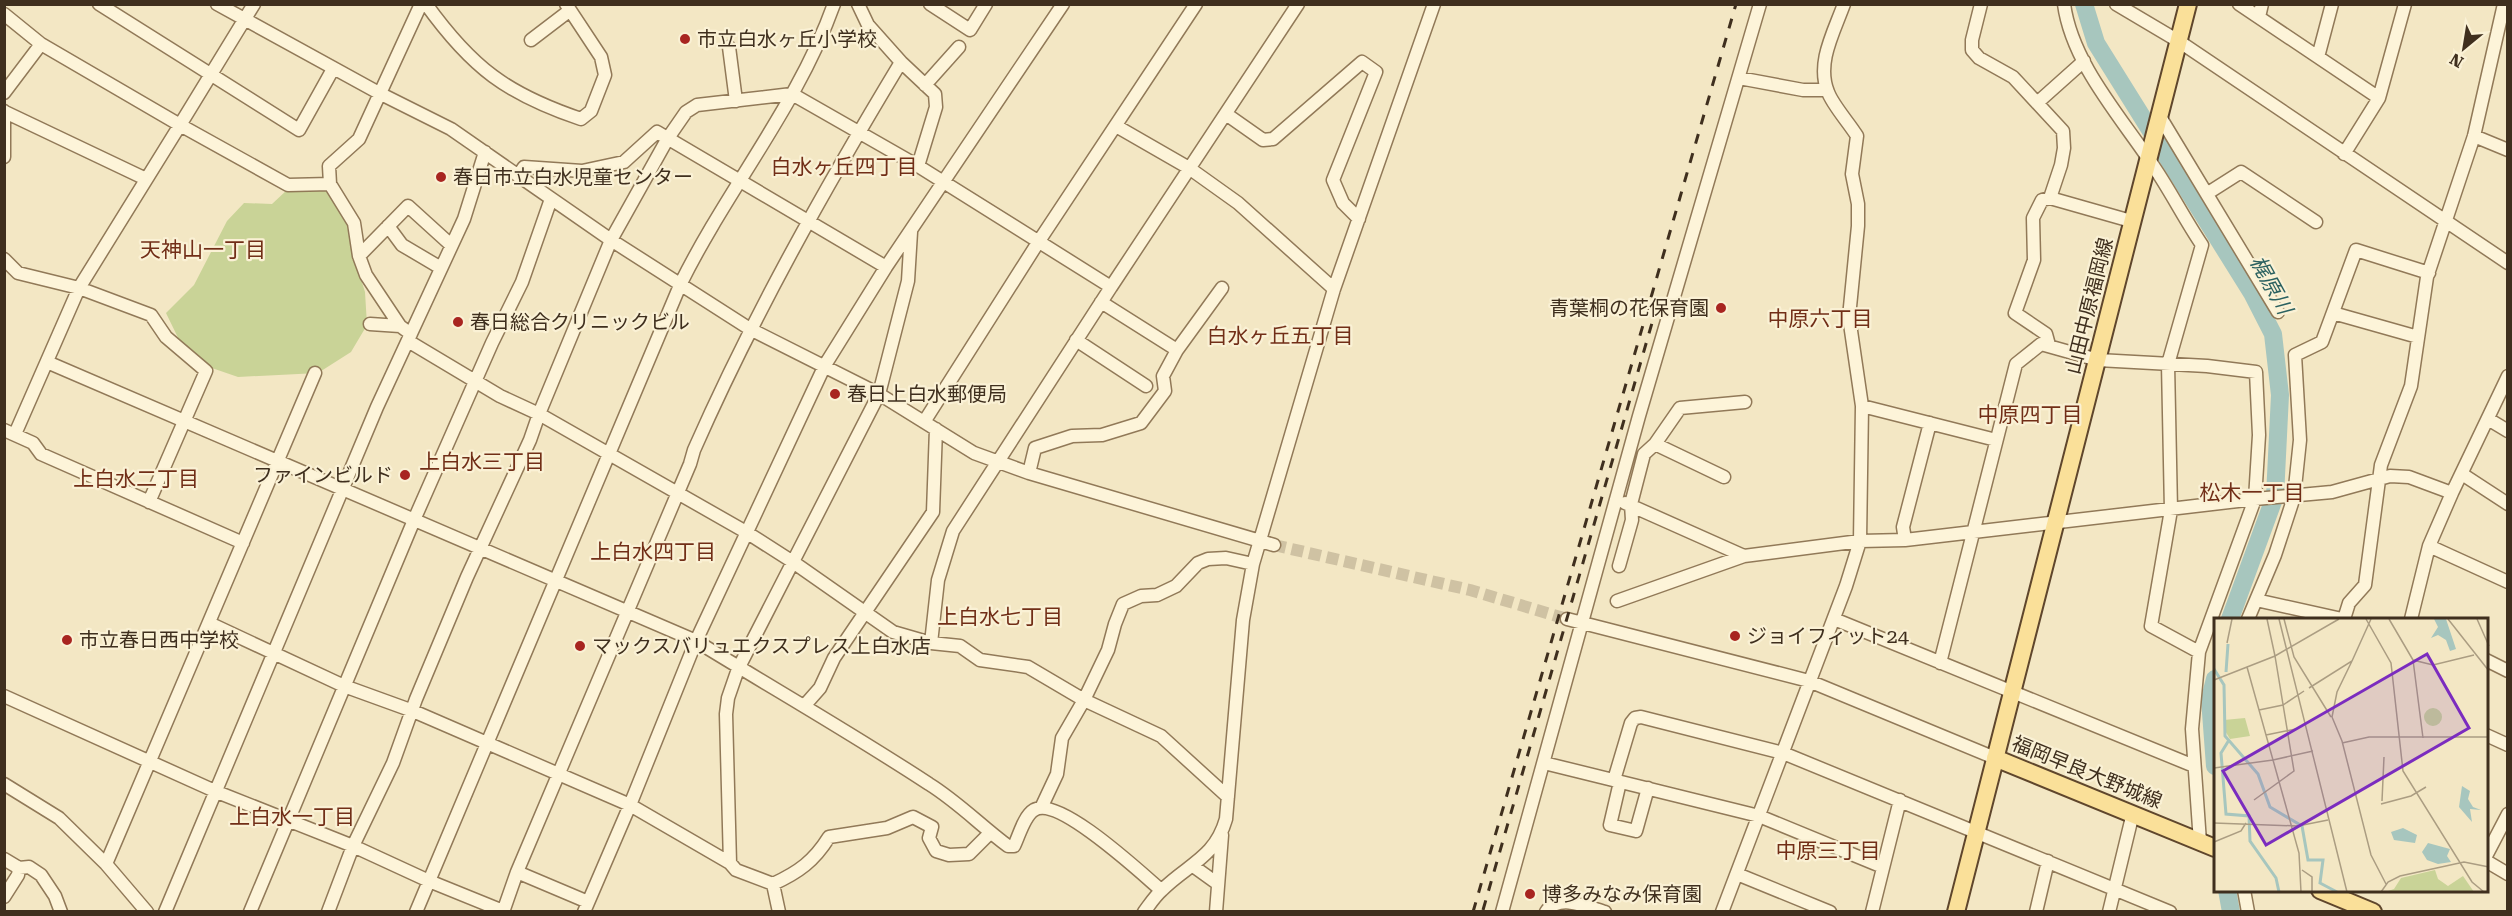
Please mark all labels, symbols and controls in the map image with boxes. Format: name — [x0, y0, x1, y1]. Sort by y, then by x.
north arrow — [2434, 18, 2494, 78]
place label: 市立白水ヶ丘小学校 — [697, 27, 877, 51]
marker: 市立白水ヶ丘小学校 — [678, 32, 692, 46]
text: N — [2447, 49, 2467, 72]
district label: 白水ヶ丘四丁目 — [771, 155, 918, 179]
place label: 春日市立白水児童センター — [453, 165, 693, 189]
marker: 春日市立白水児童センター — [434, 170, 448, 184]
street label: 山田中原福岡線 — [2060, 235, 2118, 377]
district label: 天神山一丁目 — [140, 238, 266, 262]
water label: 梶原川 — [2245, 252, 2298, 320]
place label: 青葉桐の花保育園 — [1549, 296, 1709, 320]
marker: 青葉桐の花保育園 — [1714, 301, 1728, 315]
district label: 中原六丁目 — [1768, 307, 1873, 331]
place label: 春日総合クリニックビル — [470, 310, 690, 334]
marker: 春日総合クリニックビル — [451, 315, 465, 329]
district label: 白水ヶ丘五丁目 — [1207, 324, 1354, 348]
place label: 春日上白水郵便局 — [847, 382, 1007, 406]
marker: 春日上白水郵便局 — [828, 387, 842, 401]
district label: 中原四丁目 — [1978, 403, 2083, 427]
district label: 上白水三丁目 — [419, 450, 545, 474]
place label: ファインビルド — [253, 463, 393, 487]
district label: 上白水二丁目 — [73, 467, 199, 491]
marker: ファインビルド — [398, 468, 412, 482]
district label: 松木一丁目 — [2200, 481, 2305, 505]
district label: 上白水四丁目 — [590, 540, 716, 564]
district label: 上白水七丁目 — [937, 605, 1063, 629]
inset map — [2214, 618, 2488, 892]
place label: ジョイフィット24 — [1747, 624, 1910, 648]
place label: 市立春日西中学校 — [79, 628, 239, 652]
marker: ジョイフィット24 — [1728, 629, 1742, 643]
marker: 市立春日西中学校 — [60, 633, 74, 647]
place label: マックスバリュエクスプレス上白水店 — [592, 634, 931, 658]
marker: マックスバリュエクスプレス上白水店 — [573, 639, 587, 653]
street label: 福岡早良大野城線 — [2008, 731, 2166, 813]
district label: 上白水一丁目 — [229, 805, 355, 829]
district label: 中原三丁目 — [1776, 839, 1881, 863]
place label: 博多みなみ保育園 — [1542, 882, 1702, 906]
marker: 博多みなみ保育園 — [1523, 887, 1537, 901]

